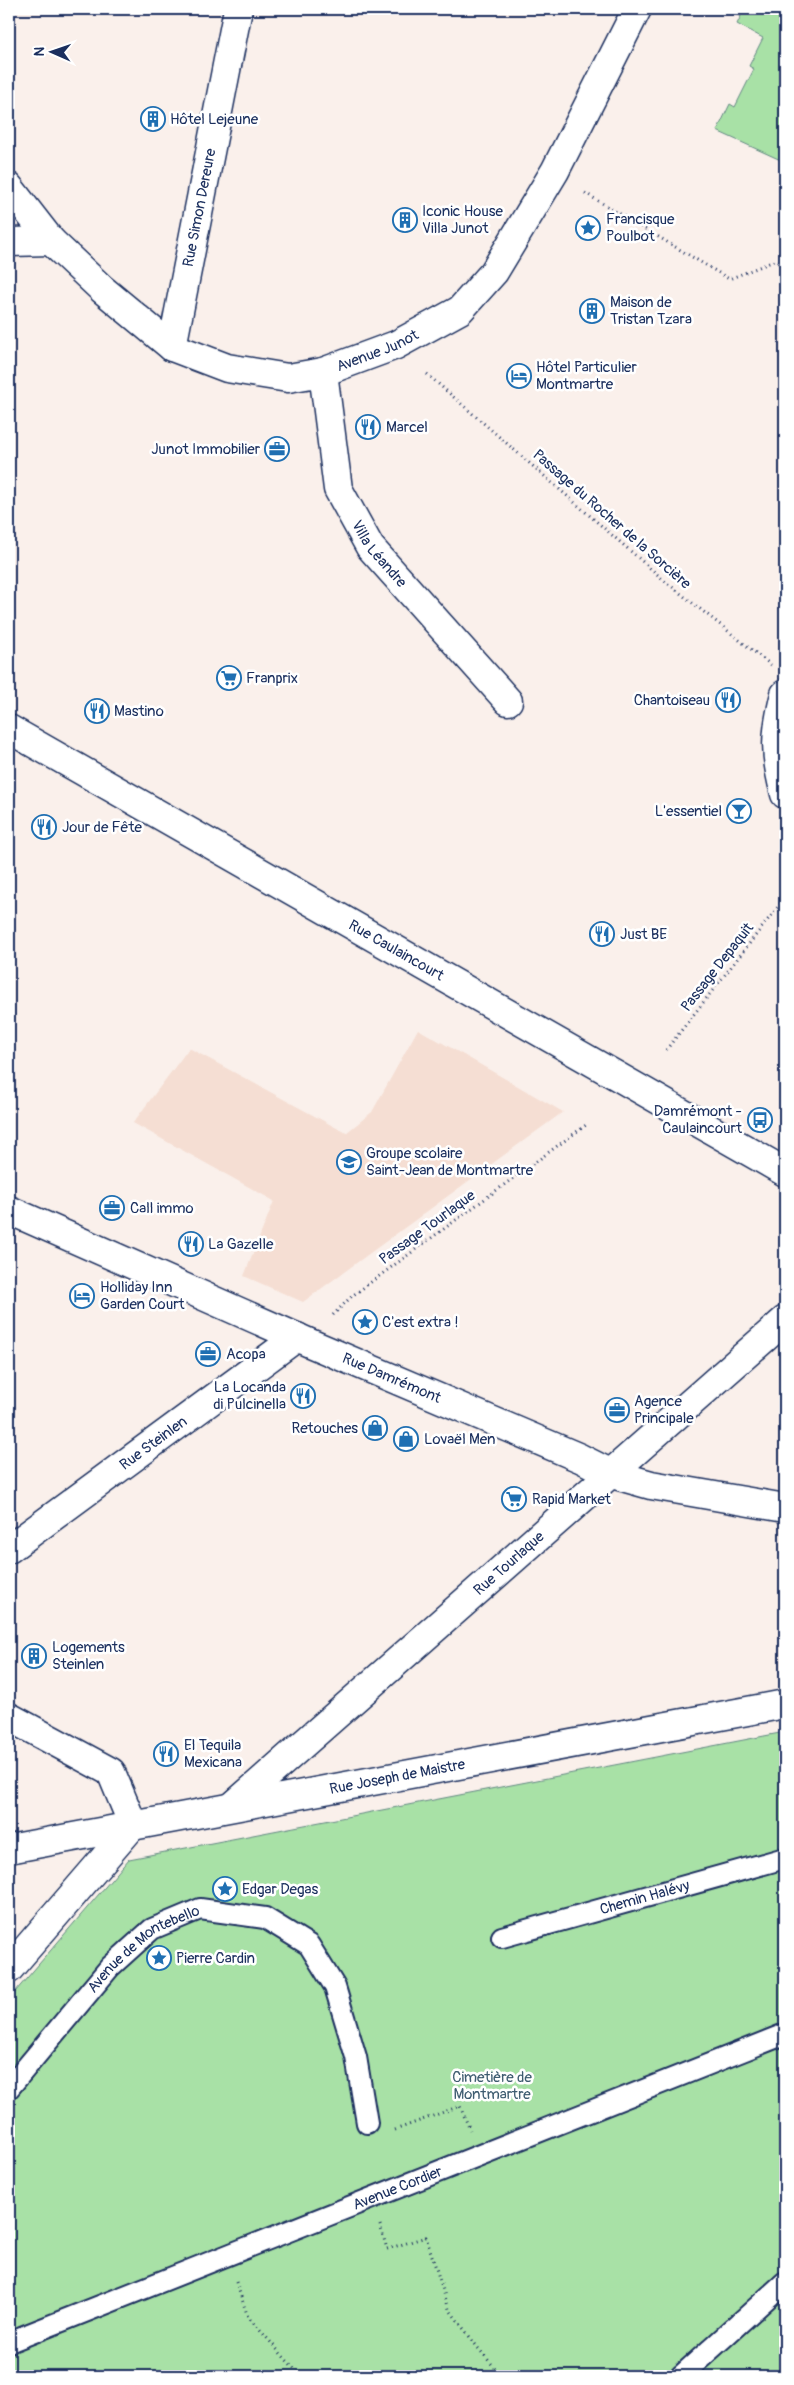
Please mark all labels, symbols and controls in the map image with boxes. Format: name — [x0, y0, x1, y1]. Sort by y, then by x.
north arrow — [28, 28, 78, 78]
text: N — [31, 47, 48, 57]
building icon: Hôtel Lejeune — [140, 106, 166, 132]
place label: Hôtel Lejeune — [170, 110, 259, 129]
street label: Rue Simon Dereure — [179, 146, 221, 269]
place label: Iconic House Villa Junot — [422, 202, 504, 238]
building icon: Iconic House Villa Junot — [392, 207, 418, 233]
place label: Francisque Poulbot — [606, 210, 675, 246]
place icon: Francisque Poulbot — [575, 215, 601, 241]
place label: Maison de Tristan Tzara — [610, 293, 692, 329]
building icon: Maison de Tristan Tzara — [579, 298, 605, 324]
street label: Avenue Junot — [334, 325, 423, 376]
place label: Hôtel Particulier Montmartre — [536, 358, 637, 394]
hotel icon: Hôtel Particulier Montmartre — [506, 363, 532, 389]
restaurant icon: Marcel — [355, 414, 381, 440]
place label: Marcel — [386, 418, 428, 437]
office icon: Junot Immobilier — [264, 436, 290, 462]
place label: Junot Immobilier — [151, 440, 261, 459]
street label: Passage du Rocher de la Sorcière — [529, 445, 695, 594]
street label: Villa Léandre — [347, 517, 411, 592]
supermarket icon: Franprix — [216, 665, 242, 691]
place label: Franprix — [246, 669, 298, 688]
restaurant icon: Chantoiseau — [715, 687, 741, 713]
place label: Chantoiseau — [634, 691, 710, 710]
restaurant icon: Mastino — [84, 698, 110, 724]
place label: Mastino — [114, 702, 164, 721]
bar icon: L'essentiel — [726, 798, 752, 824]
place label: L'essentiel — [655, 802, 722, 821]
restaurant icon: Jour de Fête — [31, 814, 57, 840]
place label: Jour de Fête — [62, 818, 143, 837]
street label: Rue Caulaincourt — [345, 916, 448, 986]
street label: Passage Depaquit — [677, 918, 759, 1015]
restaurant icon: Just BE — [589, 921, 615, 947]
place label: Just BE — [620, 925, 667, 944]
place label: Damrémont - Caulaincourt — [654, 1102, 743, 1138]
bus stop icon: Damrémont - Caulaincourt — [747, 1107, 773, 1133]
place label: Groupe scolaire Saint-Jean de Montmartre — [366, 1144, 534, 1180]
school or university icon: Groupe scolaire Saint-Jean de Montmartre — [336, 1149, 362, 1175]
street label: Passage Tourlaque — [375, 1186, 480, 1269]
office icon: Call immo — [99, 1195, 125, 1221]
place label: Call immo — [130, 1199, 194, 1218]
restaurant icon: La Gazelle — [178, 1231, 204, 1257]
place label: La Gazelle — [208, 1235, 274, 1254]
place label: Holliday Inn Garden Court — [100, 1278, 186, 1314]
hotel icon: Holliday Inn Garden Court — [69, 1283, 95, 1309]
place icon: C'est extra ! — [352, 1309, 378, 1335]
place label: C'est extra ! — [382, 1313, 458, 1332]
office icon: Acopa — [195, 1341, 221, 1367]
place label: Acopa — [226, 1345, 266, 1364]
street label: Rue Damrémont — [339, 1349, 445, 1408]
place label: La Locanda di Pulcinella — [213, 1378, 286, 1414]
restaurant icon: La Locanda di Pulcinella — [290, 1383, 316, 1409]
place label: Agence Principale — [634, 1392, 694, 1428]
office icon: Agence Principale — [604, 1397, 630, 1423]
street label: Rue Steinlen — [116, 1412, 191, 1474]
shop icon: Retouches — [362, 1415, 388, 1441]
place label: Retouches — [292, 1419, 358, 1438]
shop icon: Lovaël Men — [393, 1426, 419, 1452]
place label: Lovaël Men — [424, 1430, 495, 1449]
supermarket icon: Rapid Market — [501, 1486, 527, 1512]
place label: Rapid Market — [532, 1490, 612, 1509]
street label: Rue Tourlaque — [470, 1527, 549, 1600]
place label: Logements Steinlen — [52, 1638, 125, 1674]
building icon: Logements Steinlen — [21, 1643, 47, 1669]
place label: El Tequila Mexicana — [184, 1736, 242, 1772]
restaurant icon: El Tequila Mexicana — [153, 1741, 179, 1767]
street label: Rue Joseph de Maistre — [328, 1755, 467, 1799]
place icon: Edgar Degas — [212, 1876, 238, 1902]
street label: Chemin Halévy — [598, 1876, 692, 1919]
place label: Edgar Degas — [242, 1880, 318, 1899]
street label: Avenue de Montebello — [83, 1901, 203, 1997]
place icon: Pierre Cardin — [146, 1945, 172, 1971]
place label: Pierre Cardin — [176, 1949, 255, 1968]
park label: Cimetière de Montmartre — [452, 2068, 532, 2104]
street label: Avenue Cordier — [350, 2162, 446, 2215]

